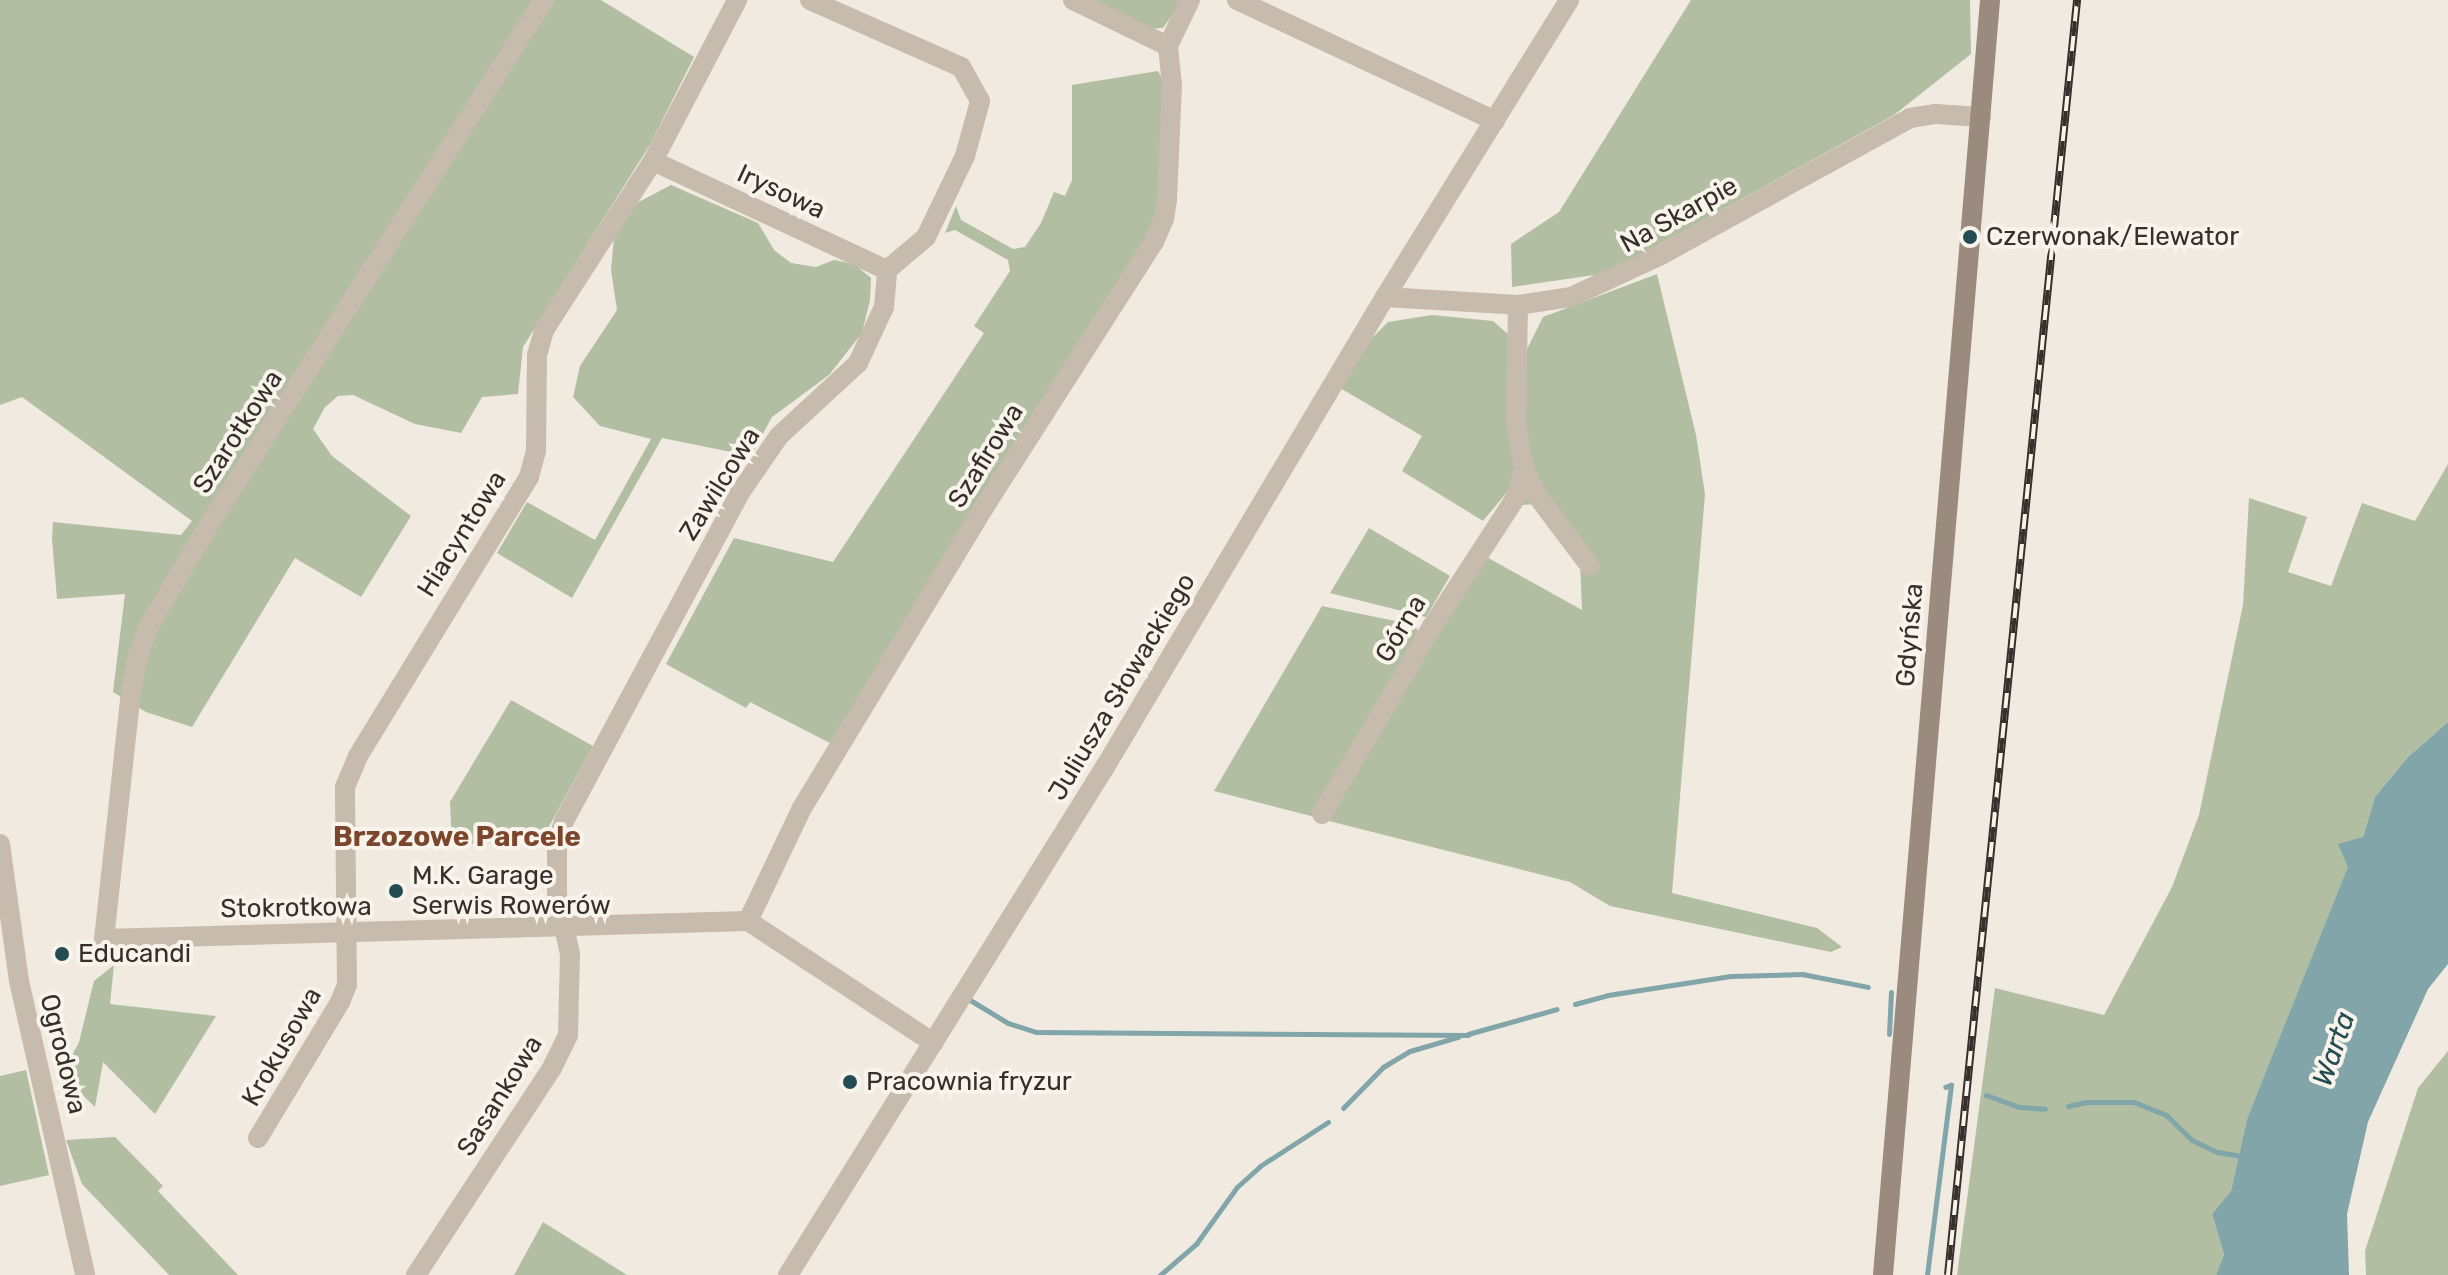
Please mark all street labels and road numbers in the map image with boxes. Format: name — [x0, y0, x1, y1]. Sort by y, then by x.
street label: Irysowa — [732, 158, 830, 226]
street label: Na Skarpie — [1615, 170, 1743, 260]
street label: Szarotkowa — [187, 365, 289, 499]
street label: Szafirowa — [942, 398, 1030, 514]
street label: Zawilcowa — [673, 422, 767, 546]
street label: Hiacyntowa — [411, 465, 513, 603]
street label: Juliusza Słowackiego — [1042, 568, 1202, 806]
street label: Gdyńska — [1890, 582, 1930, 688]
street label: Górna — [1369, 590, 1433, 668]
street label: Stokrotkowa — [220, 891, 372, 925]
street label: Krokusowa — [236, 982, 328, 1112]
street label: Ogrodowa — [33, 991, 93, 1117]
street label: Sasankowa — [451, 1030, 549, 1162]

